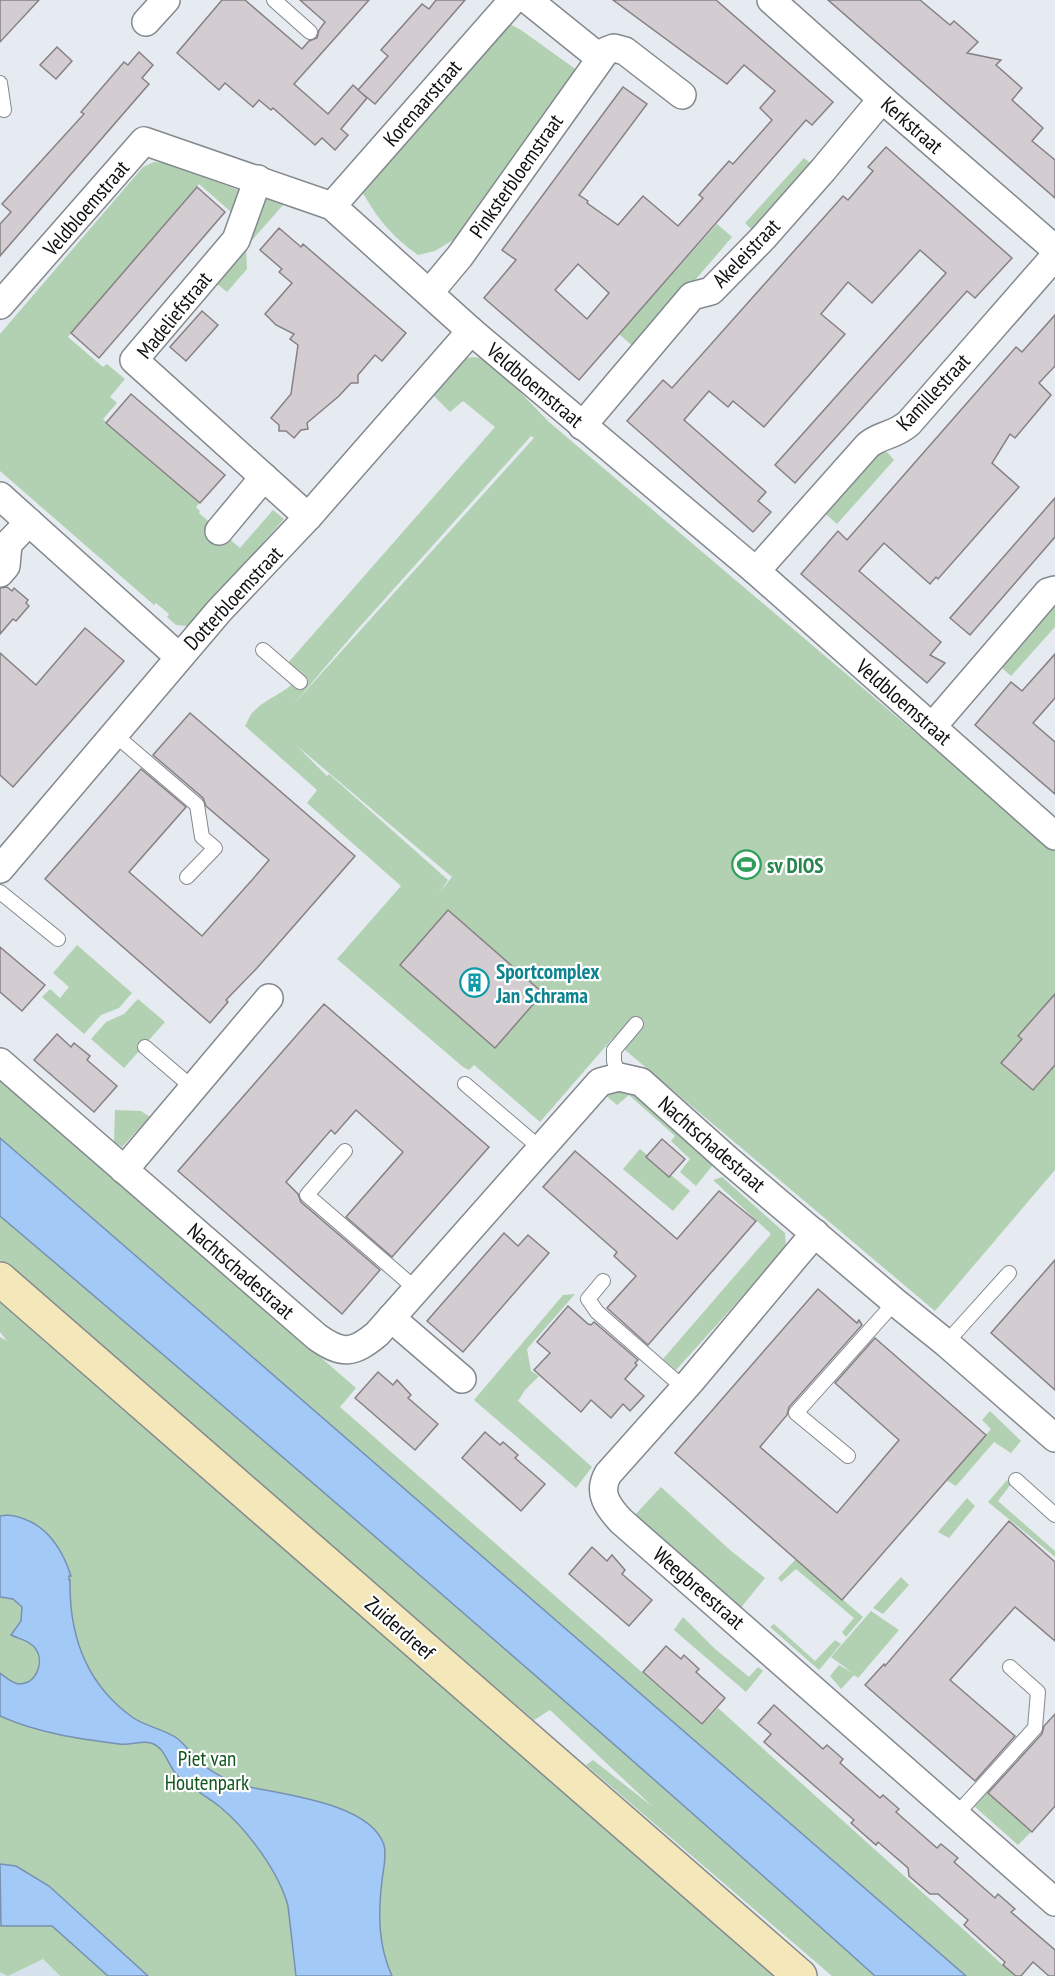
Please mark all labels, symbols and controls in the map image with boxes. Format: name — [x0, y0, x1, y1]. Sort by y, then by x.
street label: Korenaarstraat — [377, 54, 467, 152]
street label: Kerkstraat — [875, 91, 949, 159]
street label: Pinksterbloemstraat — [463, 109, 569, 243]
street label: Veldbloemstraat — [36, 154, 135, 262]
street label: Akeleistraat — [706, 213, 786, 293]
street label: Madeliefstraat — [131, 266, 217, 364]
street label: Veldbloemstraat — [480, 336, 589, 433]
street label: Kamillestraat — [890, 347, 976, 436]
street label: Dotterbloemstraat — [178, 540, 288, 656]
street label: Veldbloemstraat — [850, 652, 958, 751]
sports icon: sv DIOS — [730, 849, 762, 881]
place label: sv DIOS — [767, 852, 823, 879]
place label: Sportcomplex Jan Schrama — [495, 958, 600, 1009]
building icon: Sportcomplex Jan Schrama — [459, 967, 491, 999]
street label: Nachtschadestraat — [653, 1090, 771, 1198]
street label: Nachtschadestraat — [182, 1217, 300, 1325]
street label: Weegbreestraat — [648, 1541, 751, 1635]
street label: Zuiderdreef — [360, 1590, 441, 1666]
park label: Piet van Houtenpark — [165, 1745, 249, 1796]

